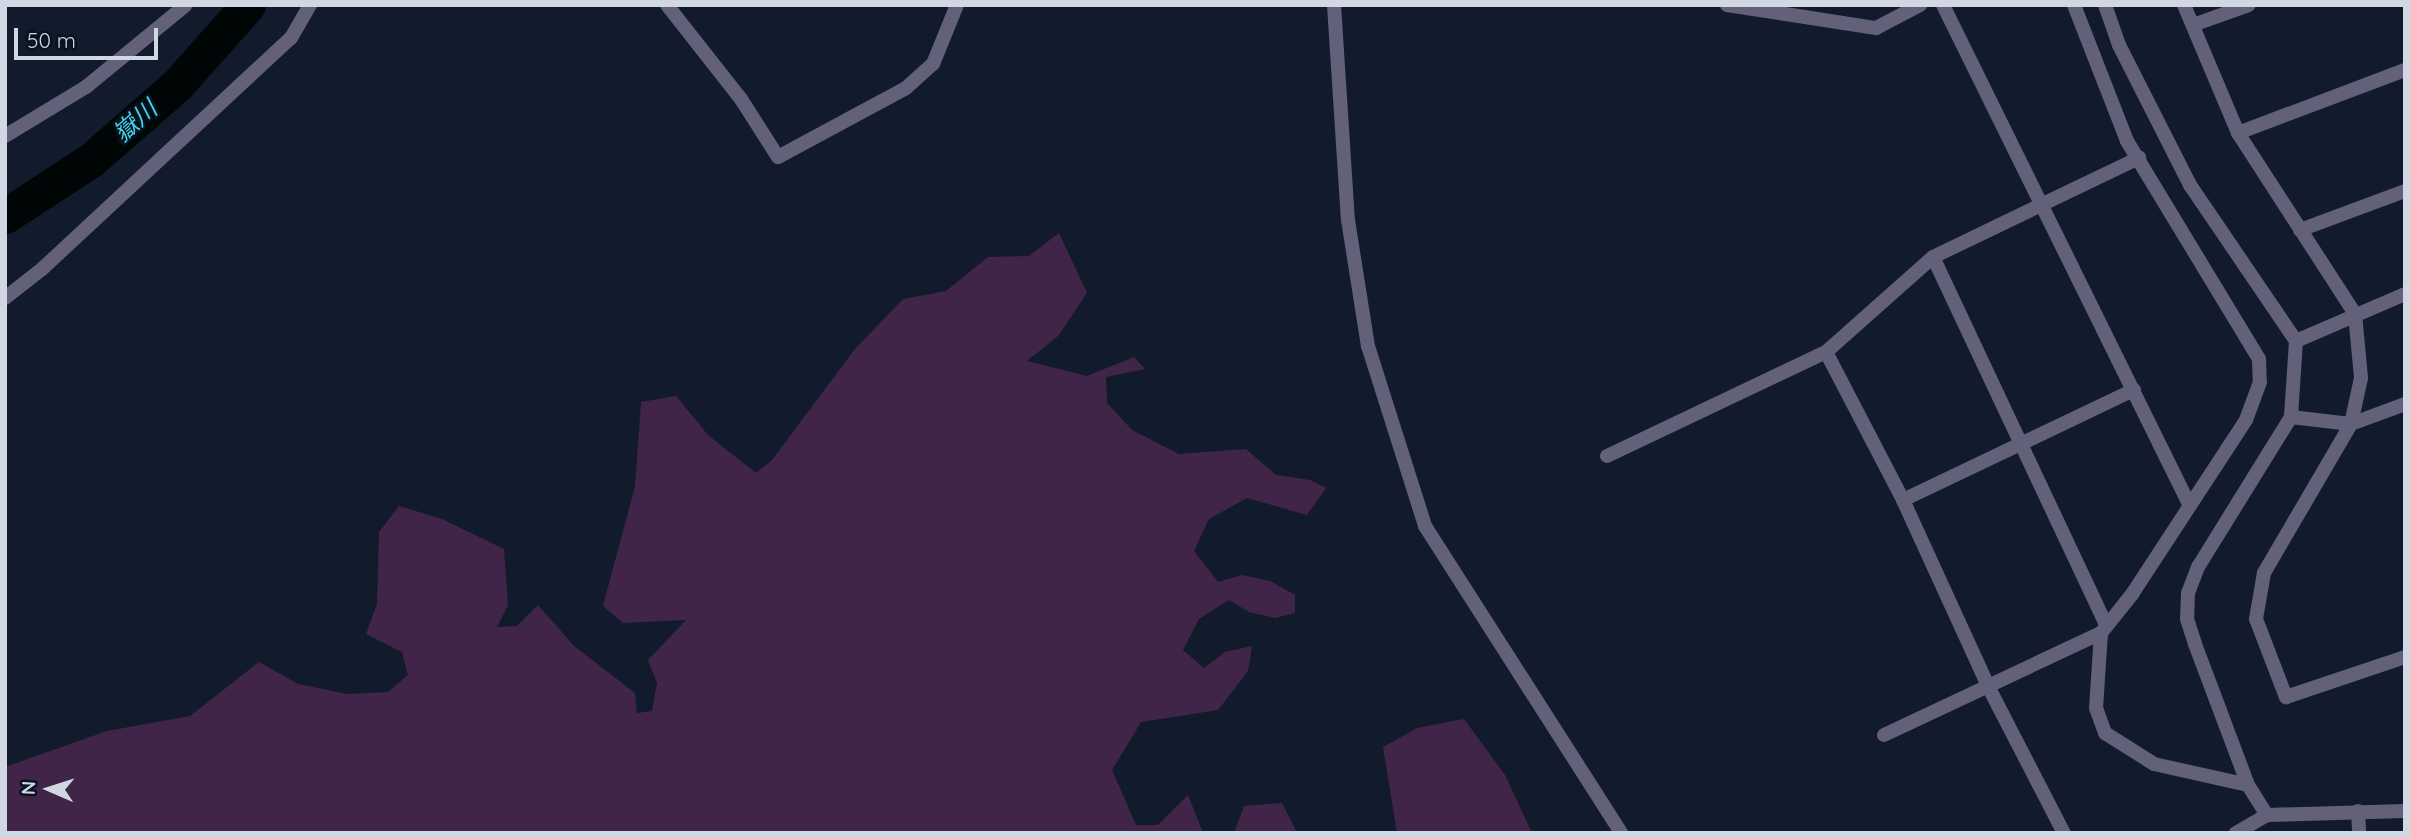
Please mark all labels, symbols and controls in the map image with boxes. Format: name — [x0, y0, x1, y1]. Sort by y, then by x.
scale bar — [18, 14, 161, 58]
text: 50 m — [27, 27, 76, 53]
water label: 嶽川 — [107, 94, 163, 148]
north arrow — [14, 754, 84, 824]
text: N — [16, 780, 40, 796]

